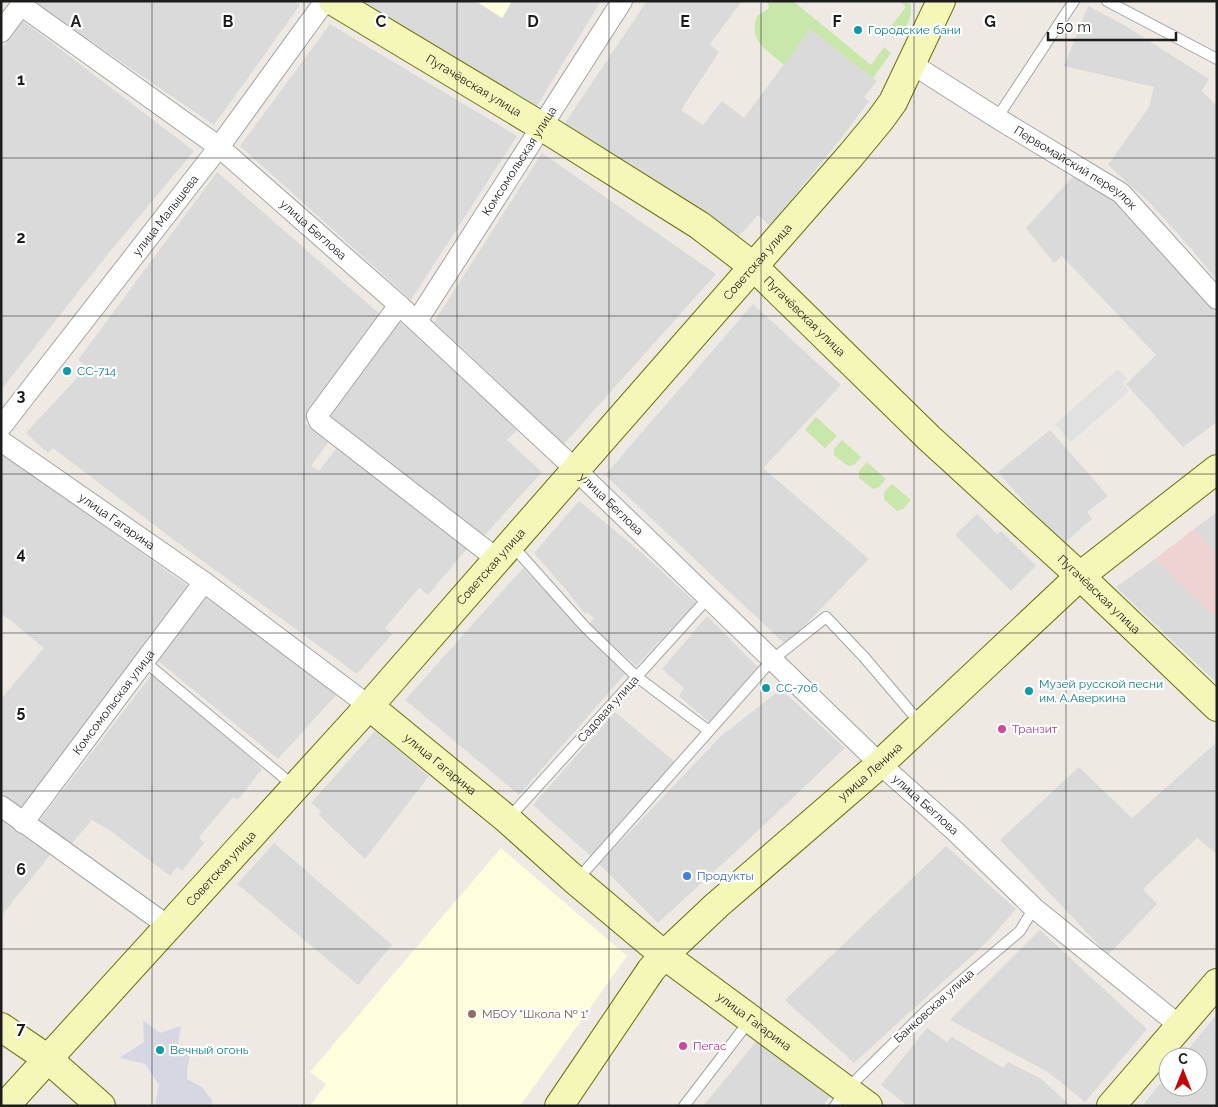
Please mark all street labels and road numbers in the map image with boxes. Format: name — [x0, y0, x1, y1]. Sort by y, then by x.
street label: Пугачёвская улица — [423, 52, 524, 119]
street label: Комсомольская улица — [479, 104, 560, 218]
street label: Первомайский переулок — [1012, 123, 1140, 213]
street label: улица Малышева — [130, 172, 201, 259]
street label: улица Беглова — [277, 197, 349, 263]
street label: Советская улица — [720, 221, 795, 303]
street label: Пугачёвская улица — [761, 273, 848, 359]
street label: улица Беглова — [576, 470, 646, 538]
street label: улица Гагарина — [76, 490, 157, 553]
street label: Советская улица — [454, 526, 528, 608]
street label: Пугачёвская улица — [1055, 552, 1143, 637]
street label: Комсомольская улица — [70, 647, 157, 757]
street label: Садовая улица — [574, 673, 642, 745]
street label: улица Гагарина — [401, 731, 479, 798]
street label: улица Ленина — [836, 740, 905, 804]
street label: улица Беглова — [890, 772, 961, 838]
street label: Советская улица — [183, 828, 259, 909]
street label: Банковская улица — [891, 966, 977, 1046]
street label: улица Гагарина — [714, 989, 794, 1054]

